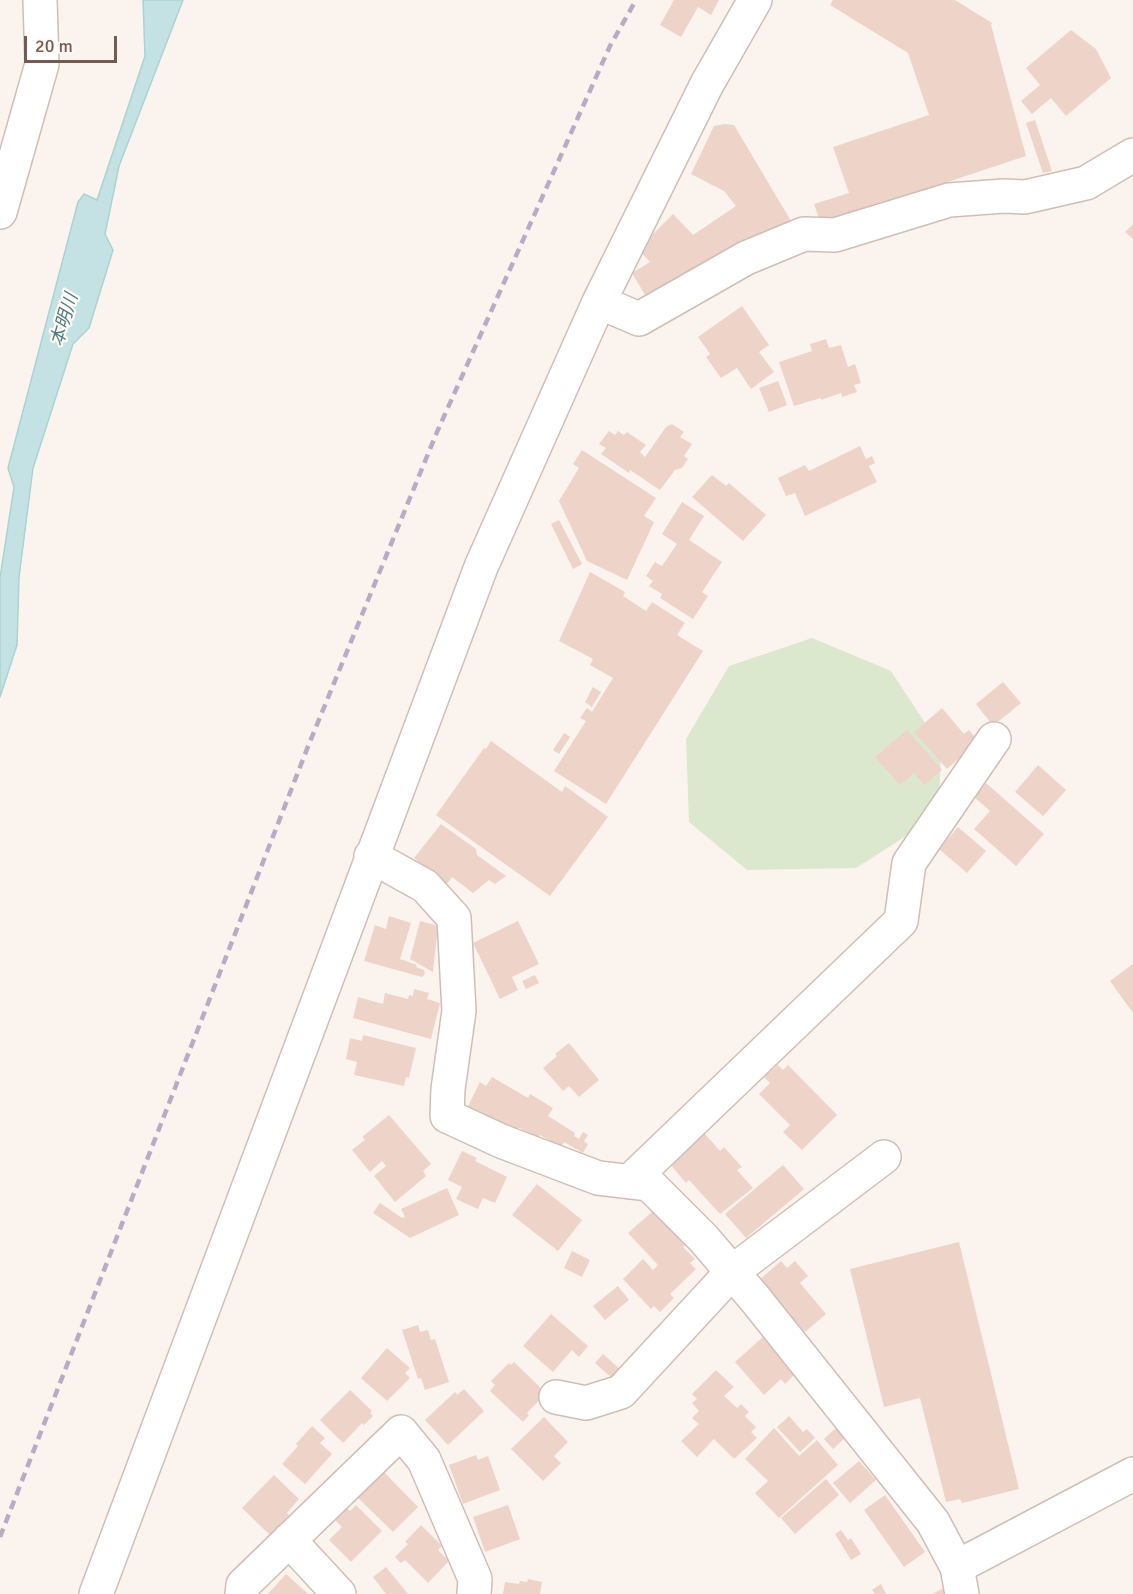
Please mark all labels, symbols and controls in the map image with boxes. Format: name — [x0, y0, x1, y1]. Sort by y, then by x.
scale bar — [27, 24, 120, 62]
text: 20 m — [35, 35, 73, 57]
water label: 本明川 — [47, 291, 83, 349]

